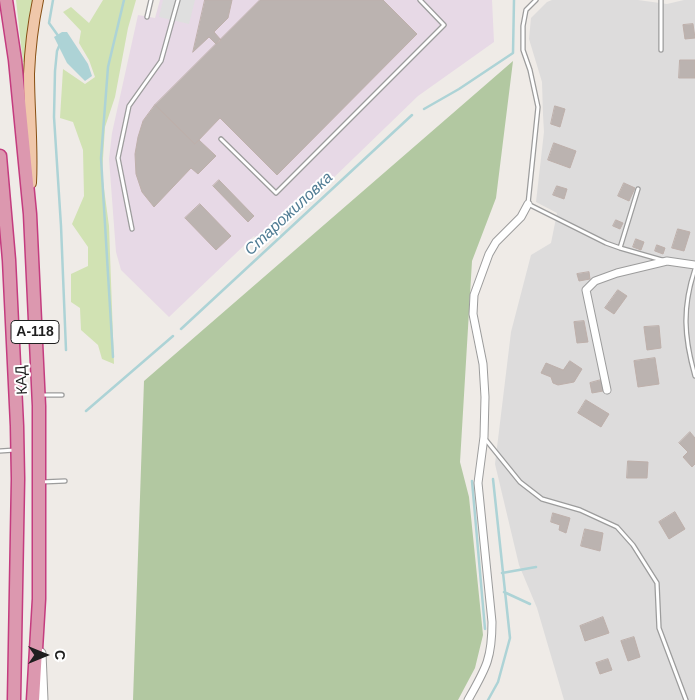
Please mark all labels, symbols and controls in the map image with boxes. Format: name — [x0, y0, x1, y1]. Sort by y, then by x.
water label: Старожиловка — [241, 168, 337, 260]
road number: А-118 — [11, 321, 59, 344]
street label: КАД — [12, 365, 32, 395]
north arrow — [20, 630, 70, 680]
text: С — [52, 650, 68, 660]

